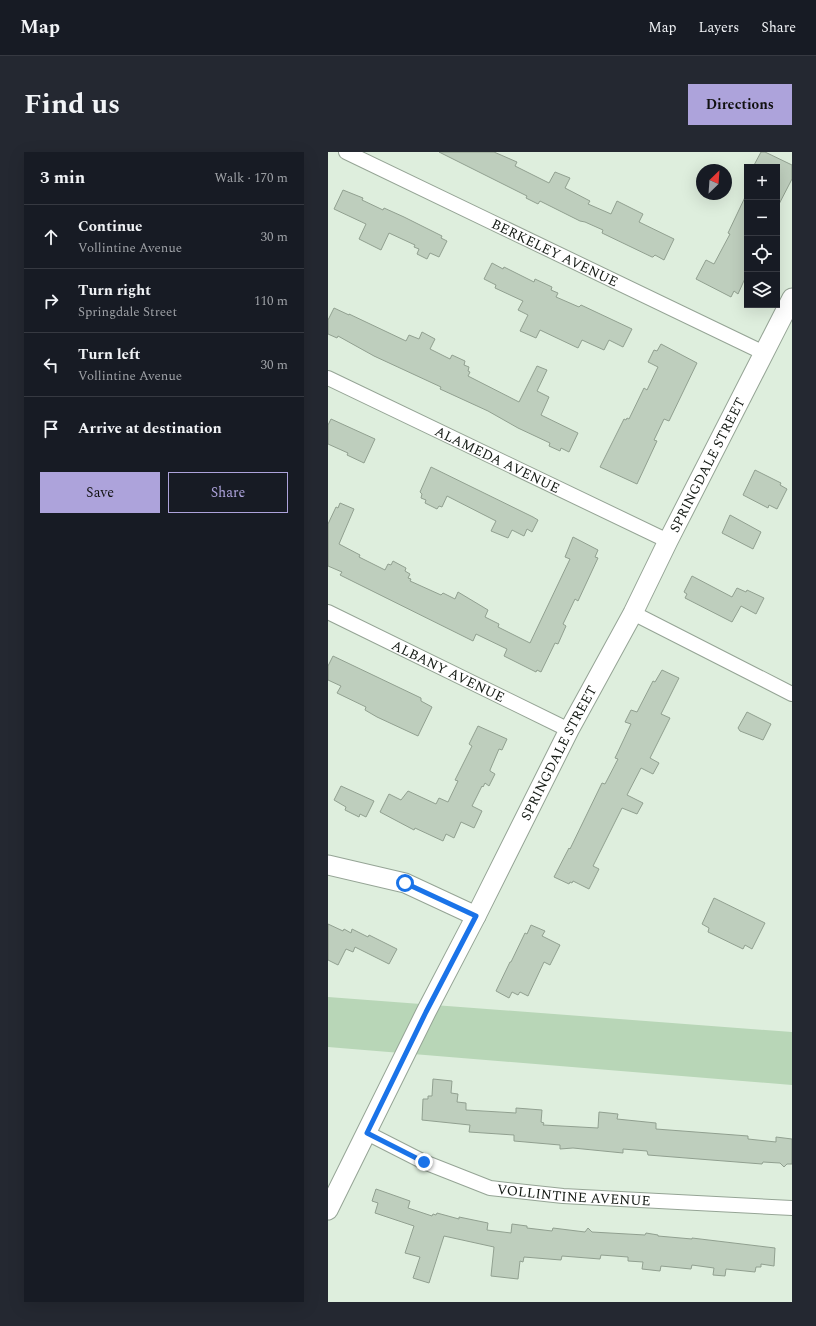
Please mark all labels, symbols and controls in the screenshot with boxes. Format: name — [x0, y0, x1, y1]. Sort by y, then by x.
text: Map — [20, 13, 60, 42]
text: Map — [648, 17, 677, 38]
text: Layers — [699, 17, 739, 38]
text: Share — [761, 17, 796, 38]
text: Find us — [24, 83, 120, 126]
button: Directions — [688, 84, 792, 125]
north arrow — [696, 164, 732, 200]
map controls — [744, 164, 780, 308]
button: + — [744, 164, 780, 200]
text: 3 min — [40, 165, 85, 191]
text: Walk · 170 m — [214, 168, 288, 188]
button: − — [744, 200, 780, 236]
street label: BERKELEY AVENUE — [488, 213, 622, 292]
text: Continue — [78, 215, 143, 238]
icon: ahead — [40, 226, 62, 248]
text: 30 m — [261, 227, 288, 247]
button: locate — [744, 236, 780, 272]
text: Vollintine Avenue — [78, 238, 182, 258]
button: layers — [744, 272, 780, 308]
text: Turn right — [78, 279, 151, 302]
icon: right — [40, 290, 62, 312]
text: 110 m — [254, 291, 288, 311]
text: Springdale Street — [78, 302, 177, 322]
text: Turn left — [78, 343, 140, 366]
icon: left — [40, 354, 62, 376]
text: 30 m — [261, 355, 288, 375]
text: Vollintine Avenue — [78, 366, 182, 386]
street label: SPRINGDALE STREET — [664, 394, 750, 536]
text: Arrive at destination — [78, 417, 222, 440]
icon: arrive — [40, 418, 62, 440]
street label: ALAMEDA AVENUE — [431, 420, 564, 498]
button: Save — [40, 472, 160, 513]
button: Share — [168, 472, 288, 513]
street label: ALBANY AVENUE — [388, 634, 509, 708]
street label: SPRINGDALE STREET — [515, 682, 602, 824]
route start — [396, 874, 414, 892]
route end — [415, 1153, 433, 1171]
street label: VOLLINTINE AVENUE — [496, 1178, 651, 1211]

